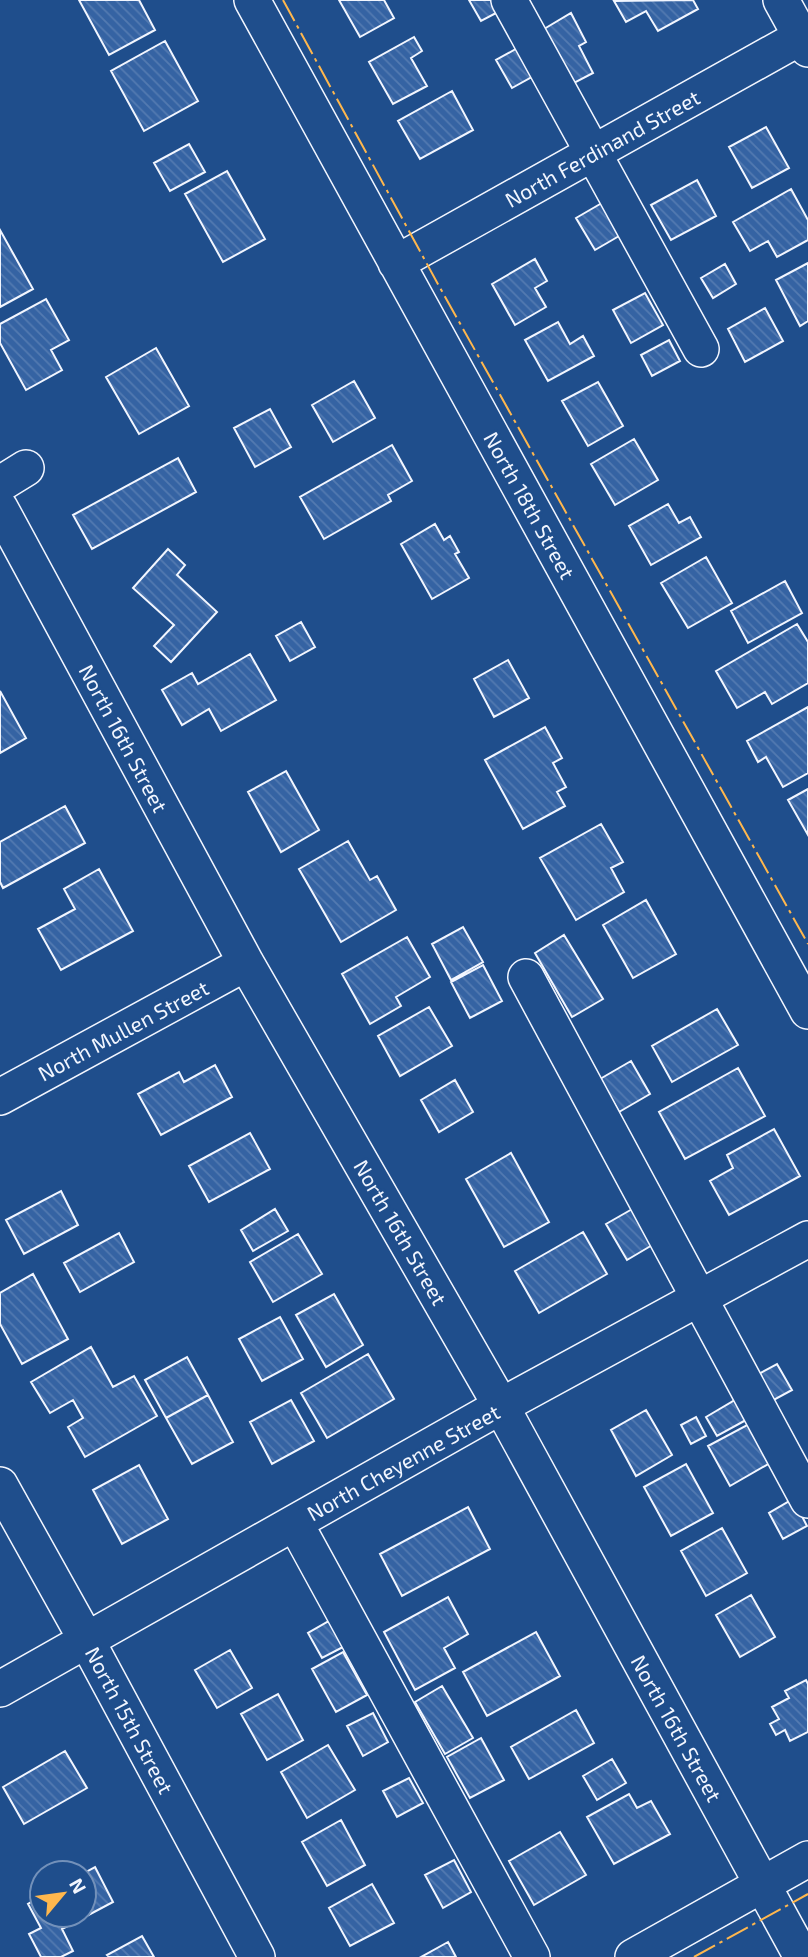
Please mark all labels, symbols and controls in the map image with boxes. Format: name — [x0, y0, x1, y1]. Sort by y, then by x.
street label: North Ferdinand Street — [500, 84, 704, 212]
street label: North 18th Street — [479, 427, 581, 583]
street label: North 16th Street — [75, 660, 173, 816]
street label: North Mullen Street — [34, 974, 212, 1086]
street label: North 16th Street — [349, 1155, 453, 1309]
street label: North Cheyenne Street — [302, 1399, 504, 1525]
street label: North 15th Street — [81, 1642, 179, 1798]
street label: North 16th Street — [626, 1650, 728, 1806]
north arrow — [28, 1859, 98, 1929]
text: N — [65, 1874, 92, 1897]

